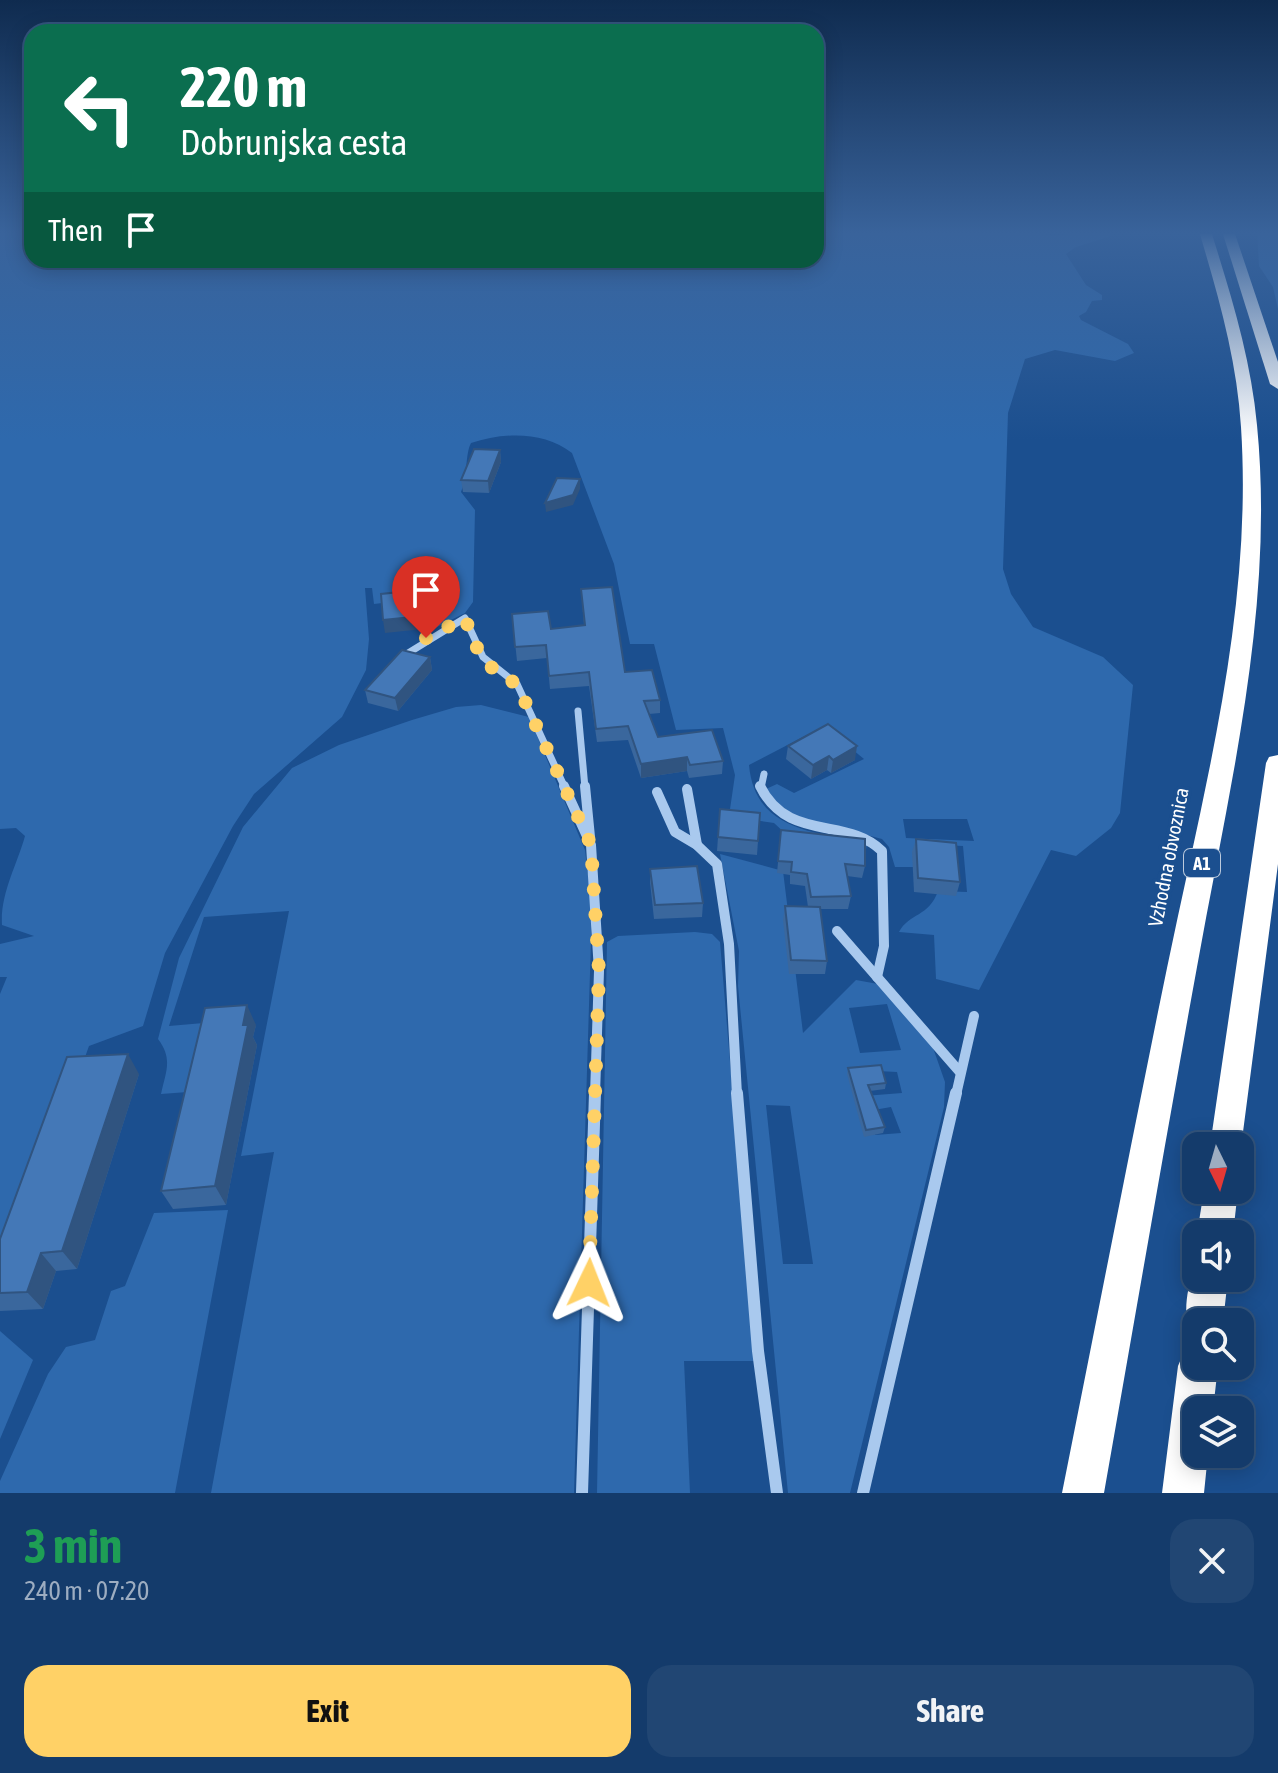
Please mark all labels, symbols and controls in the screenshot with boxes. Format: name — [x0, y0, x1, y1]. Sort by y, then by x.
text: 220 m — [180, 55, 307, 119]
icon: left — [48, 56, 152, 160]
text: Dobrunjska cesta — [180, 121, 408, 163]
icon: arrive — [119, 208, 163, 252]
text: Then — [48, 213, 103, 247]
pin — [392, 556, 460, 638]
icon: arrive — [404, 568, 448, 612]
street label: Vzhodna obvoznica — [1143, 785, 1193, 929]
road number: A1 — [1184, 849, 1220, 877]
north arrow — [1182, 1132, 1254, 1204]
map controls — [1182, 1132, 1254, 1468]
button: sound — [1182, 1220, 1254, 1292]
position arrow — [547, 1241, 631, 1325]
button: search — [1182, 1308, 1254, 1380]
button: layers — [1182, 1396, 1254, 1468]
text: 3 min — [24, 1518, 122, 1573]
button: close — [1170, 1519, 1254, 1603]
text: 240 m · 07:20 — [24, 1576, 149, 1606]
button: Exit — [24, 1665, 631, 1757]
button: Share — [647, 1665, 1254, 1757]

